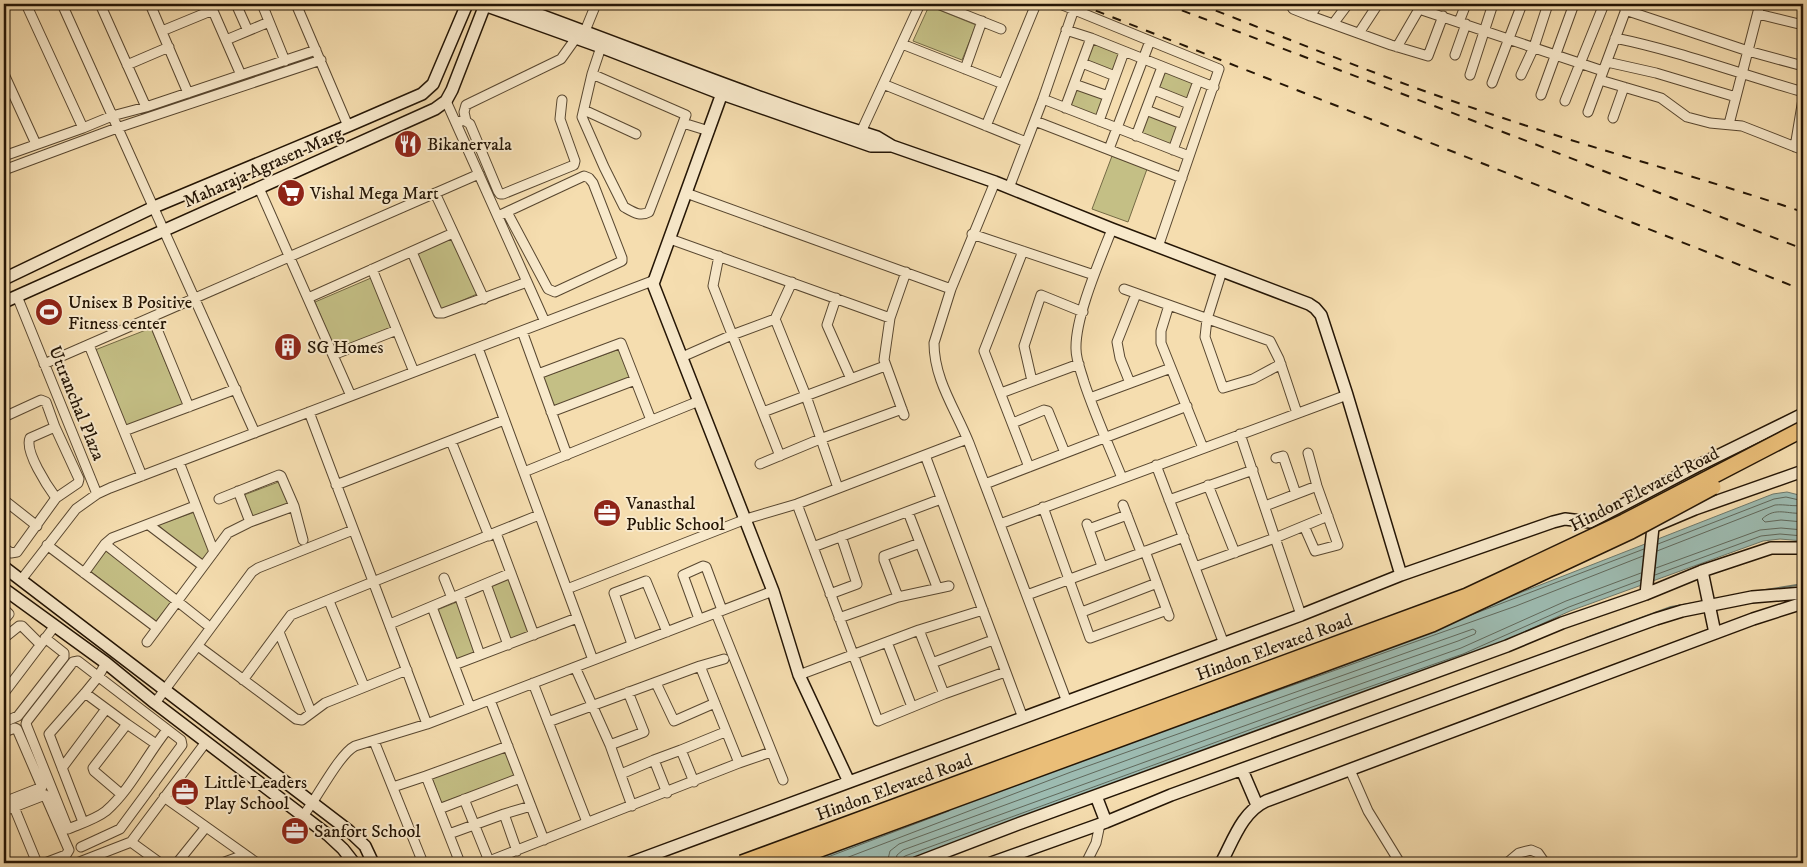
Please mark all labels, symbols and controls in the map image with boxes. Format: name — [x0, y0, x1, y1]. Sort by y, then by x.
street label: Maharaja Agrasen Marg — [180, 123, 347, 213]
restaurant icon: Bikanervala — [393, 129, 423, 159]
place label: Bikanervala — [427, 134, 512, 156]
supermarket icon: Vishal Mega Mart — [276, 178, 306, 208]
place label: Vishal Mega Mart — [309, 183, 439, 205]
place label: Unisex B Positive Fitness center — [68, 292, 192, 335]
sports icon: Unisex B Positive Fitness center — [34, 297, 64, 327]
building icon: SG Homes — [273, 332, 303, 362]
place label: SG Homes — [307, 337, 383, 359]
street label: Uttranchal Plaza — [43, 343, 109, 464]
street label: Hindon Elevated Road — [1566, 443, 1723, 537]
place label: Vanasthal Public School — [625, 493, 725, 536]
office icon: Vanasthal Public School — [592, 498, 622, 528]
street label: Hindon Elevated Road — [1193, 609, 1355, 686]
street label: Hindon Elevated Road — [813, 749, 975, 826]
place label: Little Leaders Play School — [204, 772, 307, 815]
office icon: Little Leaders Play School — [170, 777, 200, 807]
office icon: Sanfort School — [280, 816, 310, 846]
place label: Sanfort School — [314, 821, 421, 843]

